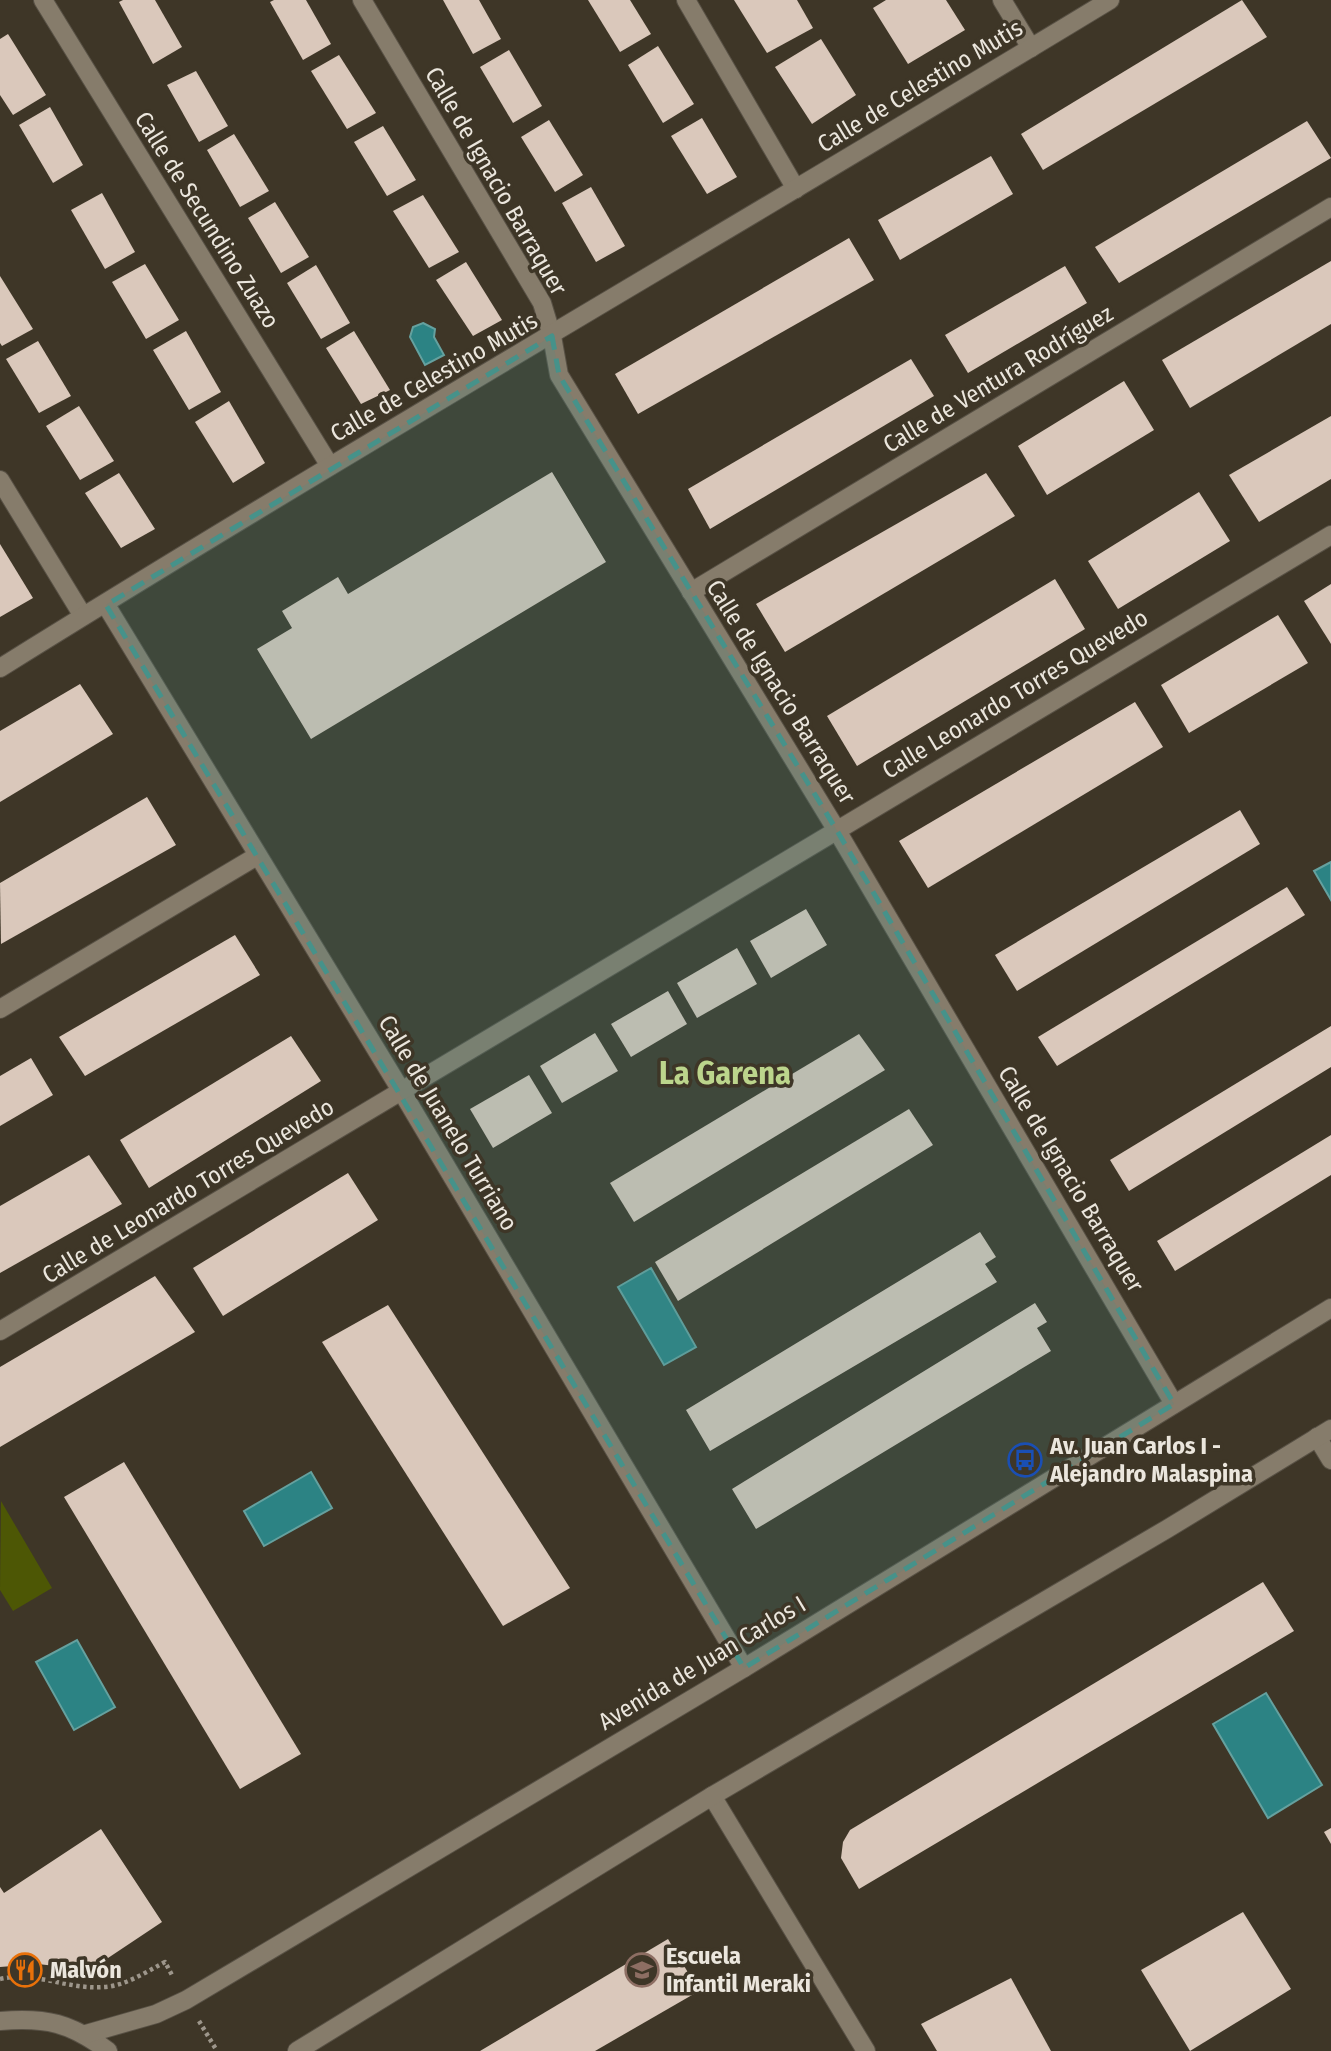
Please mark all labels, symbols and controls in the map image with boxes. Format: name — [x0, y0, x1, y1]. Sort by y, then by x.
street label: Calle de Celestino Mutis — [812, 14, 1028, 158]
street label: Calle de Ignacio Barraquer — [419, 62, 573, 301]
street label: Calle de Secundino Zuazo — [129, 107, 285, 333]
street label: Calle de Ventura Rodríguez — [878, 299, 1118, 459]
street label: Calle de Celestino Mutis — [326, 306, 542, 448]
street label: Calle de Ignacio Barraquer — [701, 575, 862, 810]
street label: Calle Leonardo Torres Quevedo — [877, 603, 1153, 785]
street label: Calle de Juanelo Turriano — [373, 1010, 523, 1236]
district label: La Garena — [659, 1054, 791, 1092]
street label: Calle de Ignacio Barraquer — [992, 1061, 1150, 1298]
street label: Calle de Leonardo Torres Quevedo — [37, 1093, 339, 1289]
place label: Av. Juan Carlos I - Alejandro Malaspina — [1049, 1432, 1253, 1488]
bus stop icon: Av. Juan Carlos I - Alejandro Malaspina — [1006, 1441, 1044, 1479]
street label: Avenida de Juan Carlos I — [593, 1590, 811, 1736]
place label: Escuela Infantil Meraki — [666, 1942, 811, 1998]
restaurant icon: Malvón — [6, 1951, 44, 1989]
school or university icon: Escuela Infantil Meraki — [623, 1951, 661, 1989]
place label: Malvón — [50, 1956, 122, 1984]

